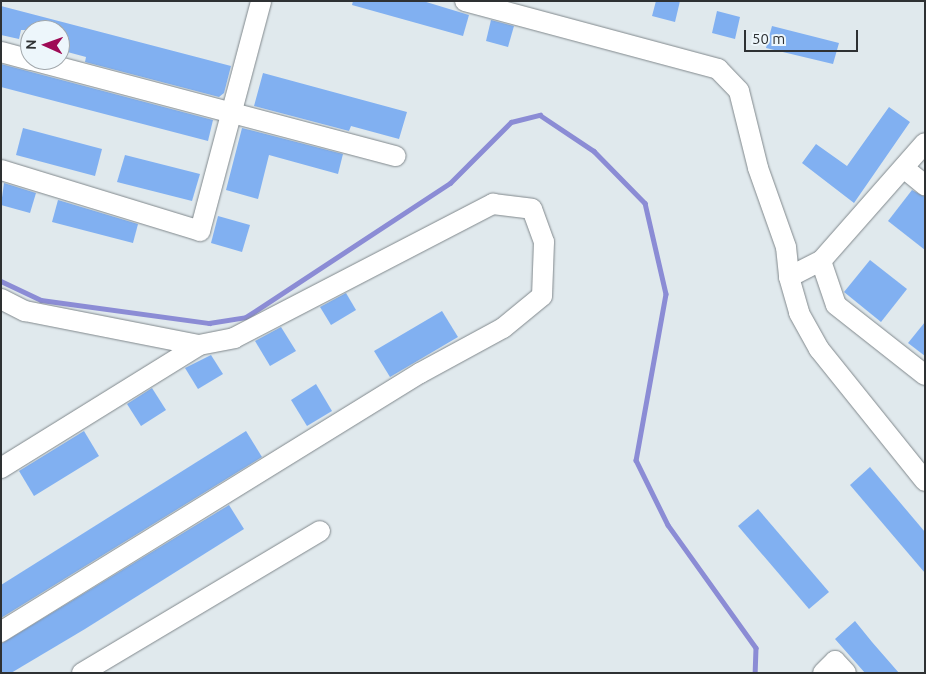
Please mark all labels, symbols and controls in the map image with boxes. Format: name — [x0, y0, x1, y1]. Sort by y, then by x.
north arrow — [20, 20, 70, 70]
scale bar — [746, 20, 860, 52]
text: 50 m — [752, 30, 785, 47]
text: N — [23, 39, 39, 50]

